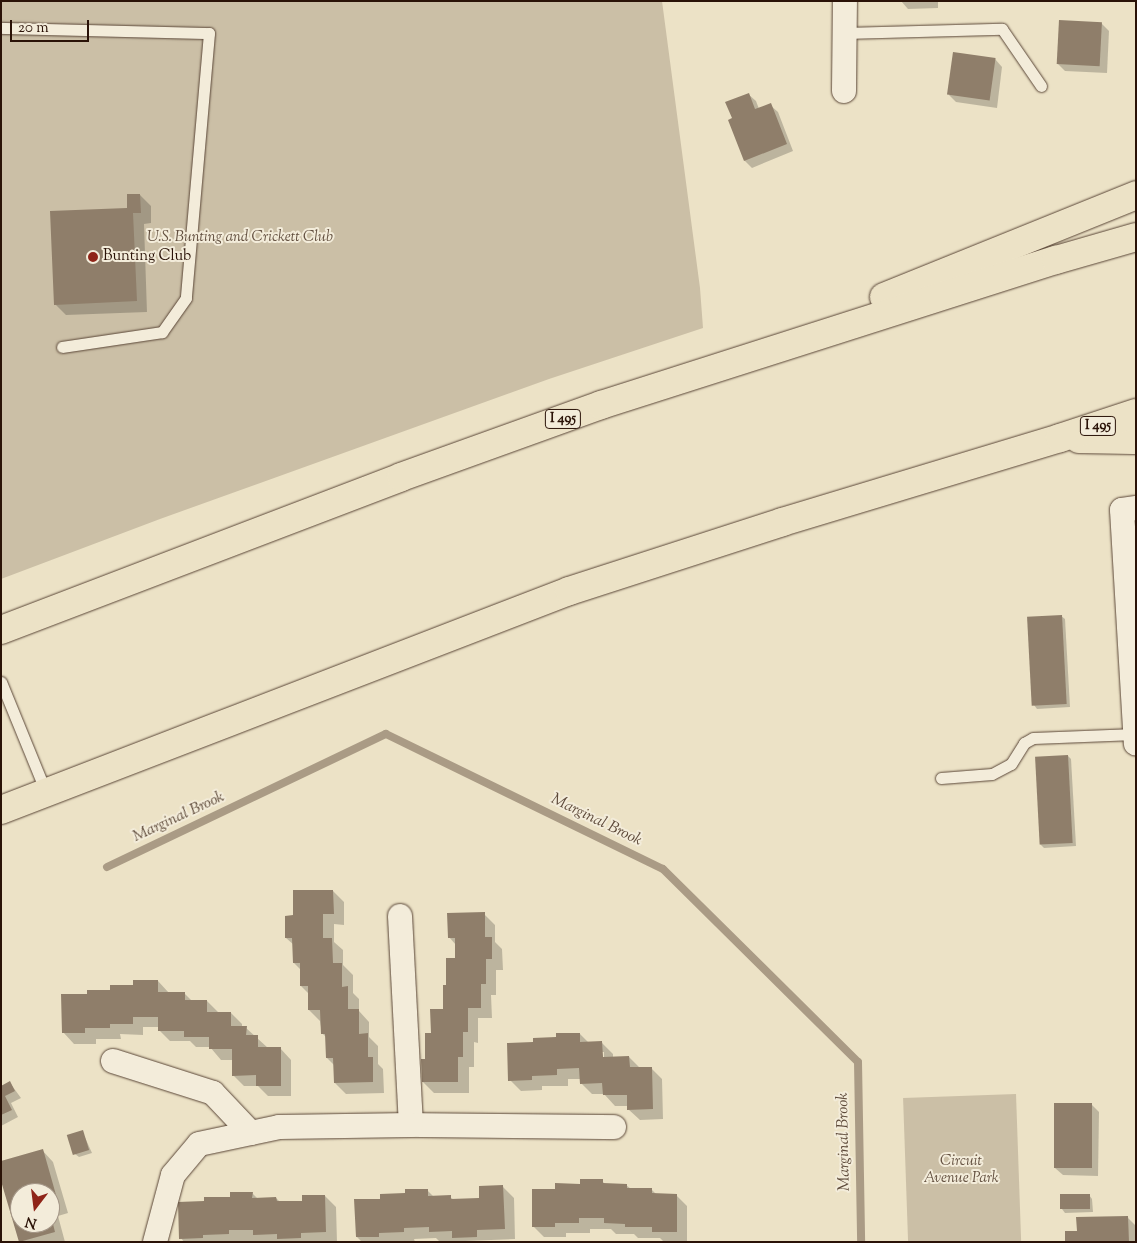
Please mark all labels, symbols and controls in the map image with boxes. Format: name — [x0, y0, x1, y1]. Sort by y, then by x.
scale bar — [12, 10, 91, 42]
text: 20 m — [18, 18, 49, 39]
park label: U.S. Bunting and Crickett Club — [147, 229, 333, 247]
place label: Bunting Club — [103, 248, 191, 266]
marker: Bunting Club — [87, 251, 99, 263]
road number: I 495 — [544, 408, 582, 430]
road number: I 495 — [1079, 414, 1117, 438]
water label: Marginal Brook — [130, 788, 228, 848]
water label: Marginal Brook — [547, 791, 645, 851]
water label: Marginal Brook — [835, 1092, 855, 1192]
park label: Circuit Avenue Park — [923, 1152, 999, 1187]
north arrow — [10, 1183, 60, 1233]
text: N — [23, 1210, 39, 1233]

